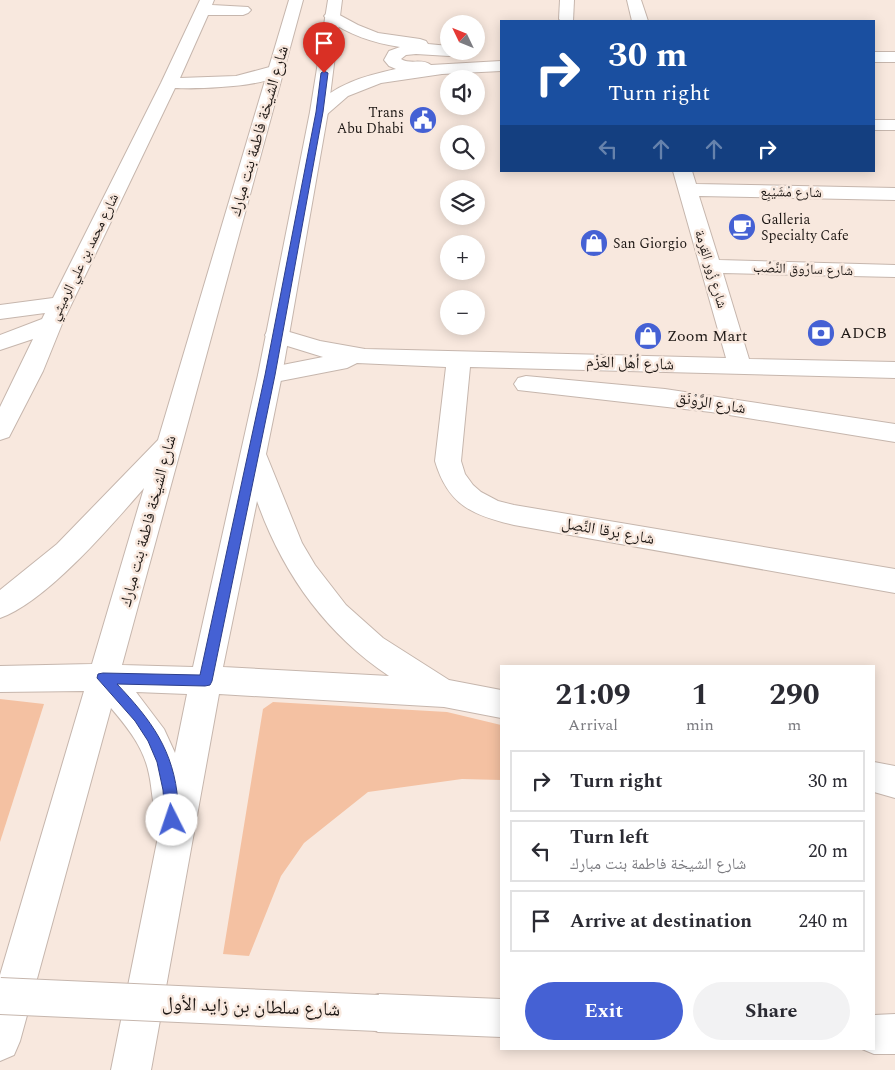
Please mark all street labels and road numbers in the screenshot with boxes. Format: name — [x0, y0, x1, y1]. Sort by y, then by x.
street label: شارع الشيخة فاطمة بنت مبارك — [223, 43, 295, 219]
street label: شارع مْشَيْبِع — [760, 181, 822, 203]
street label: شارع محمد بن علي الرميثي — [44, 190, 124, 324]
street label: شارع زُور القِرمة — [689, 227, 733, 311]
street label: شارع سارُوق النَّصُب — [753, 257, 853, 281]
street label: شارع أهْل العَزْم — [586, 349, 674, 377]
street label: شارع الرَّوْنَق — [674, 386, 748, 420]
street label: شارع الشيخة فاطمة بنت مبارك — [114, 433, 182, 609]
street label: شارع بَرقا النِّصِل — [560, 511, 656, 551]
street label: شارع سلطان بن زايد الأول — [161, 989, 341, 1025]

